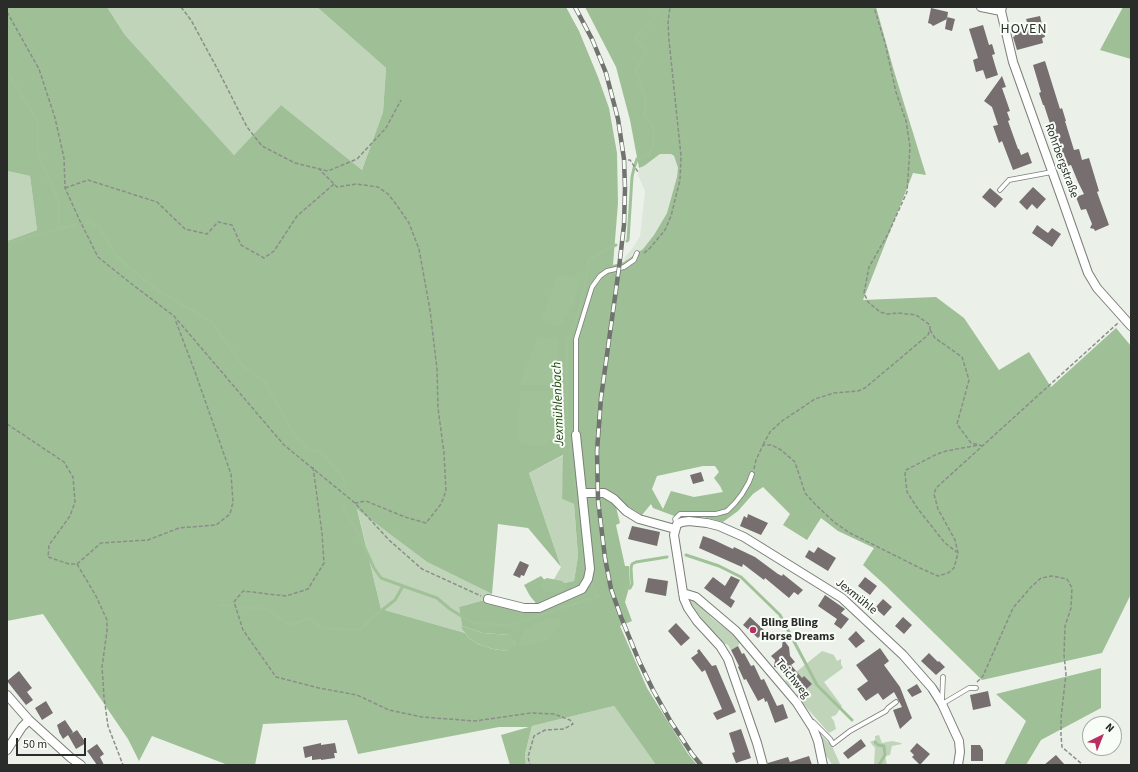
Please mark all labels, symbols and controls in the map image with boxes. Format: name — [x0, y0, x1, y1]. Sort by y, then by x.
district label: HOVEN — [1001, 22, 1047, 38]
street label: Rohrbergstraße — [1041, 122, 1081, 200]
water label: Jexmühlenbach — [550, 362, 568, 446]
street label: Jexmühle — [832, 576, 880, 618]
place label: Bling Bling Horse Dreams — [761, 616, 835, 644]
marker: Bling Bling Horse Dreams — [748, 625, 758, 635]
street label: Teichweg — [772, 656, 812, 702]
north arrow — [1082, 716, 1122, 756]
text: N — [1102, 720, 1118, 736]
scale bar — [18, 730, 88, 756]
text: 50 m — [23, 736, 47, 753]

